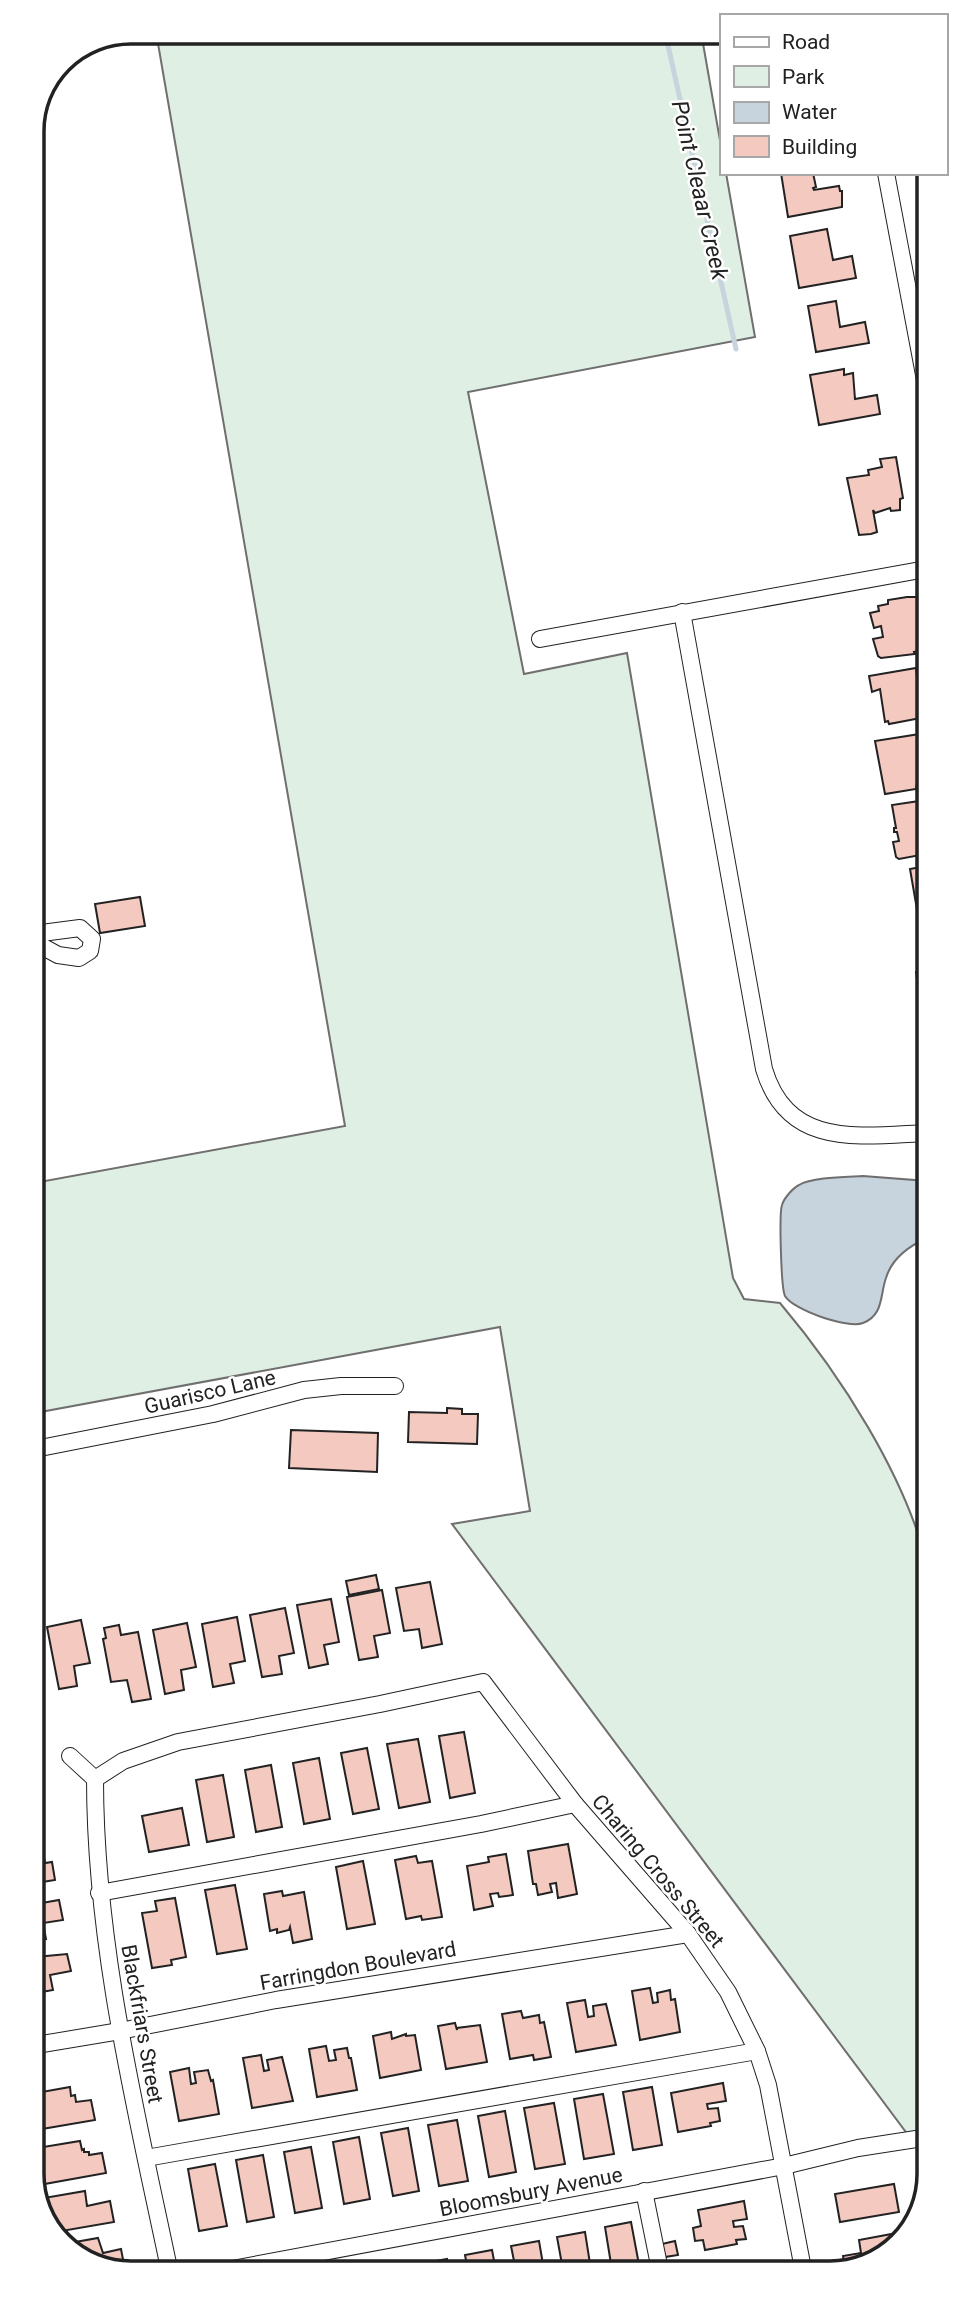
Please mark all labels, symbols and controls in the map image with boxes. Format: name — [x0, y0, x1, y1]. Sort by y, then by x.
legend — [720, 14, 947, 175]
text: Road — [782, 30, 830, 54]
text: Park — [782, 65, 825, 89]
water label: Point Cleaar Creek — [666, 98, 733, 283]
text: Water — [782, 100, 837, 124]
text: Building — [782, 135, 857, 159]
street label: Guarisco Lane — [142, 1365, 278, 1419]
street label: Charing Cross Street — [587, 1790, 729, 1952]
street label: Farringdon Boulevard — [258, 1937, 458, 1995]
street label: Blackfriars Street — [116, 1943, 168, 2105]
street label: Bloomsbury Avenue — [437, 2162, 625, 2222]

